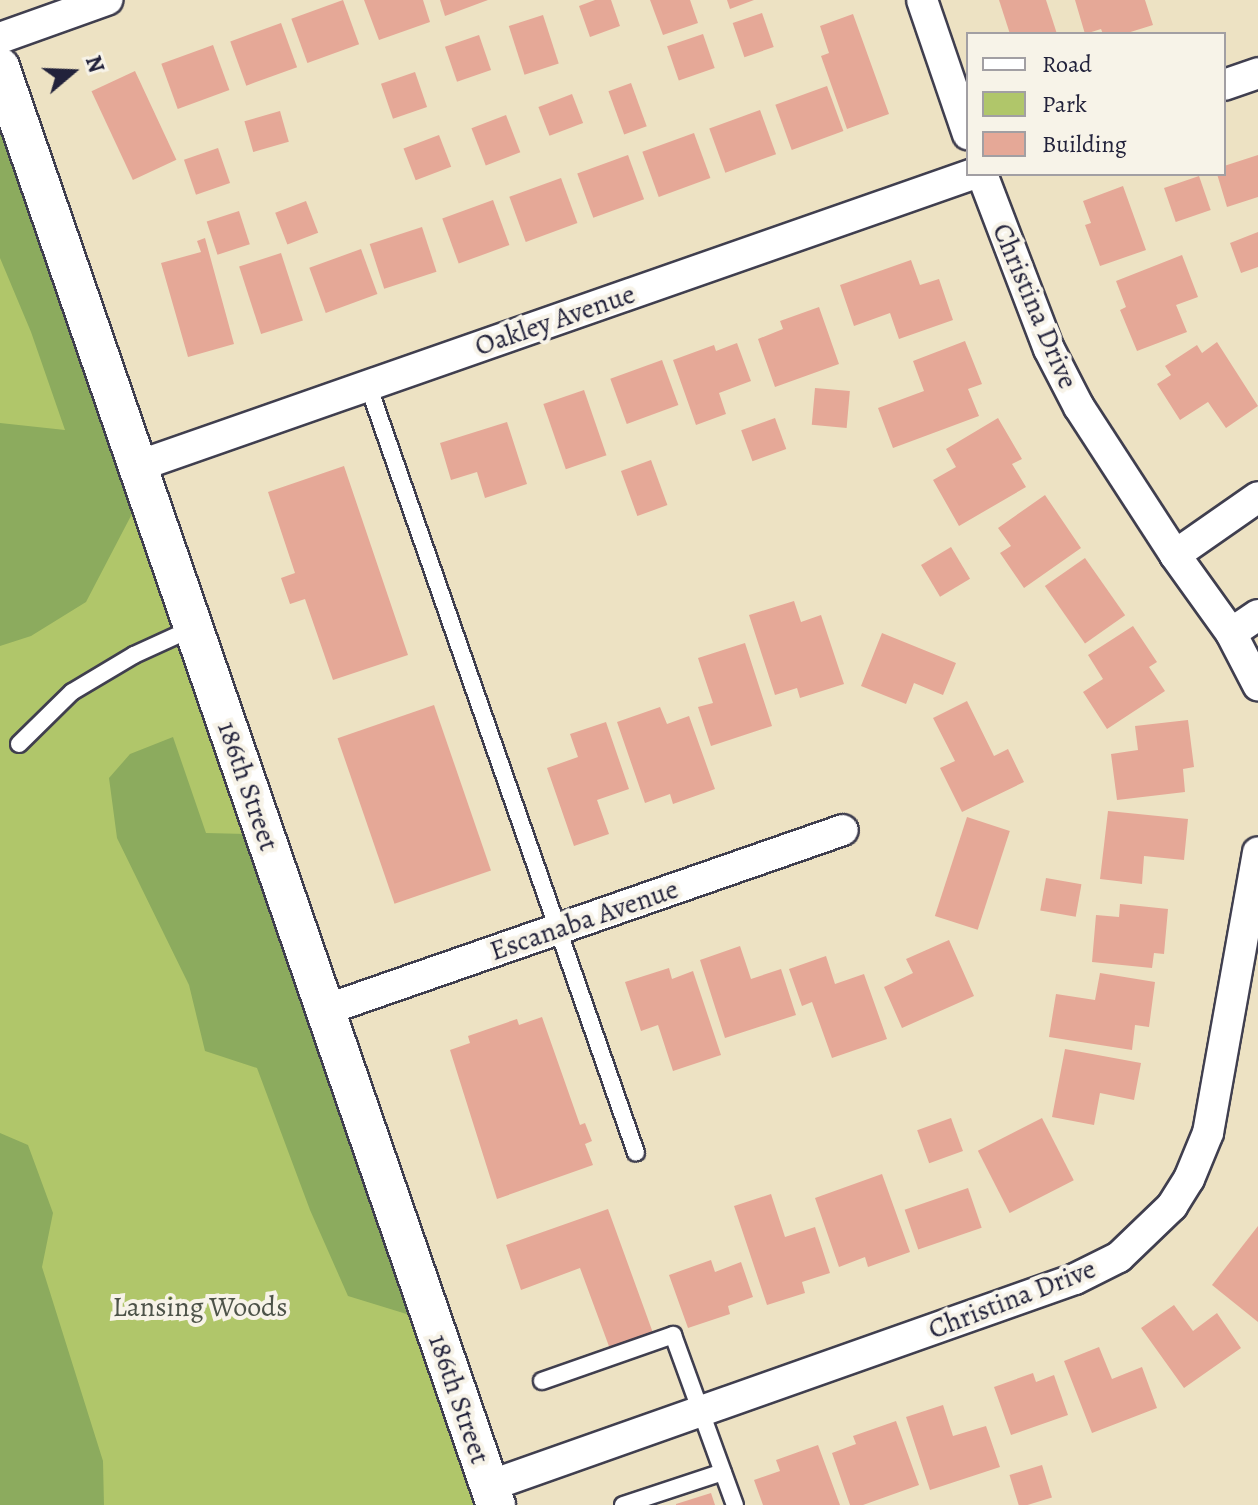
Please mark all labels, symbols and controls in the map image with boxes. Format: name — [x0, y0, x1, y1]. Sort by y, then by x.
north arrow — [32, 32, 112, 112]
legend — [966, 32, 1226, 176]
text: Road — [1042, 48, 1092, 80]
text: N — [78, 52, 111, 77]
text: Park — [1042, 88, 1087, 120]
text: Building — [1042, 128, 1127, 160]
street label: Christina Drive — [985, 218, 1085, 394]
street label: Oakley Avenue — [471, 277, 639, 363]
street label: 186th Street — [210, 717, 286, 855]
street label: Escanaba Avenue — [485, 872, 683, 968]
street label: Christina Drive — [924, 1252, 1100, 1346]
park label: Lansing Woods — [113, 1290, 287, 1324]
street label: 186th Street — [421, 1330, 497, 1468]

